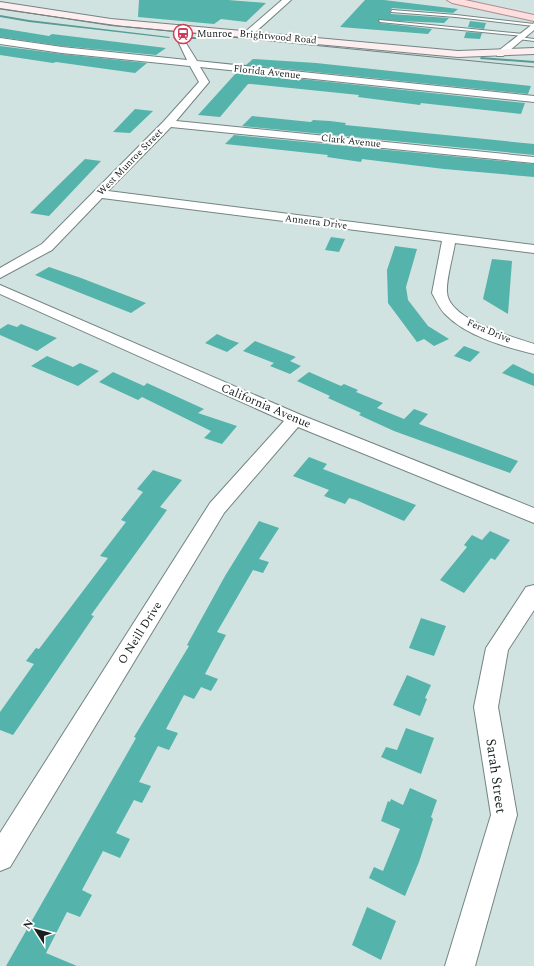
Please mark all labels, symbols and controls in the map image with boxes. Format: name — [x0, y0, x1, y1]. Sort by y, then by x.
station icon: Munroe — [172, 23, 194, 45]
place label: Munroe — [197, 26, 232, 42]
street label: Brightwood Road — [239, 26, 318, 48]
street label: Florida Avenue — [233, 61, 301, 83]
street label: West Munroe Street — [93, 124, 167, 199]
street label: Clark Avenue — [320, 130, 382, 152]
street label: Annetta Drive — [284, 210, 348, 234]
street label: Fera Drive — [464, 315, 514, 348]
street label: California Avenue — [218, 378, 314, 434]
street label: O Neill Drive — [113, 598, 167, 668]
street label: Sarah Street — [480, 737, 512, 815]
north arrow — [16, 910, 56, 950]
text: N — [19, 916, 38, 933]

